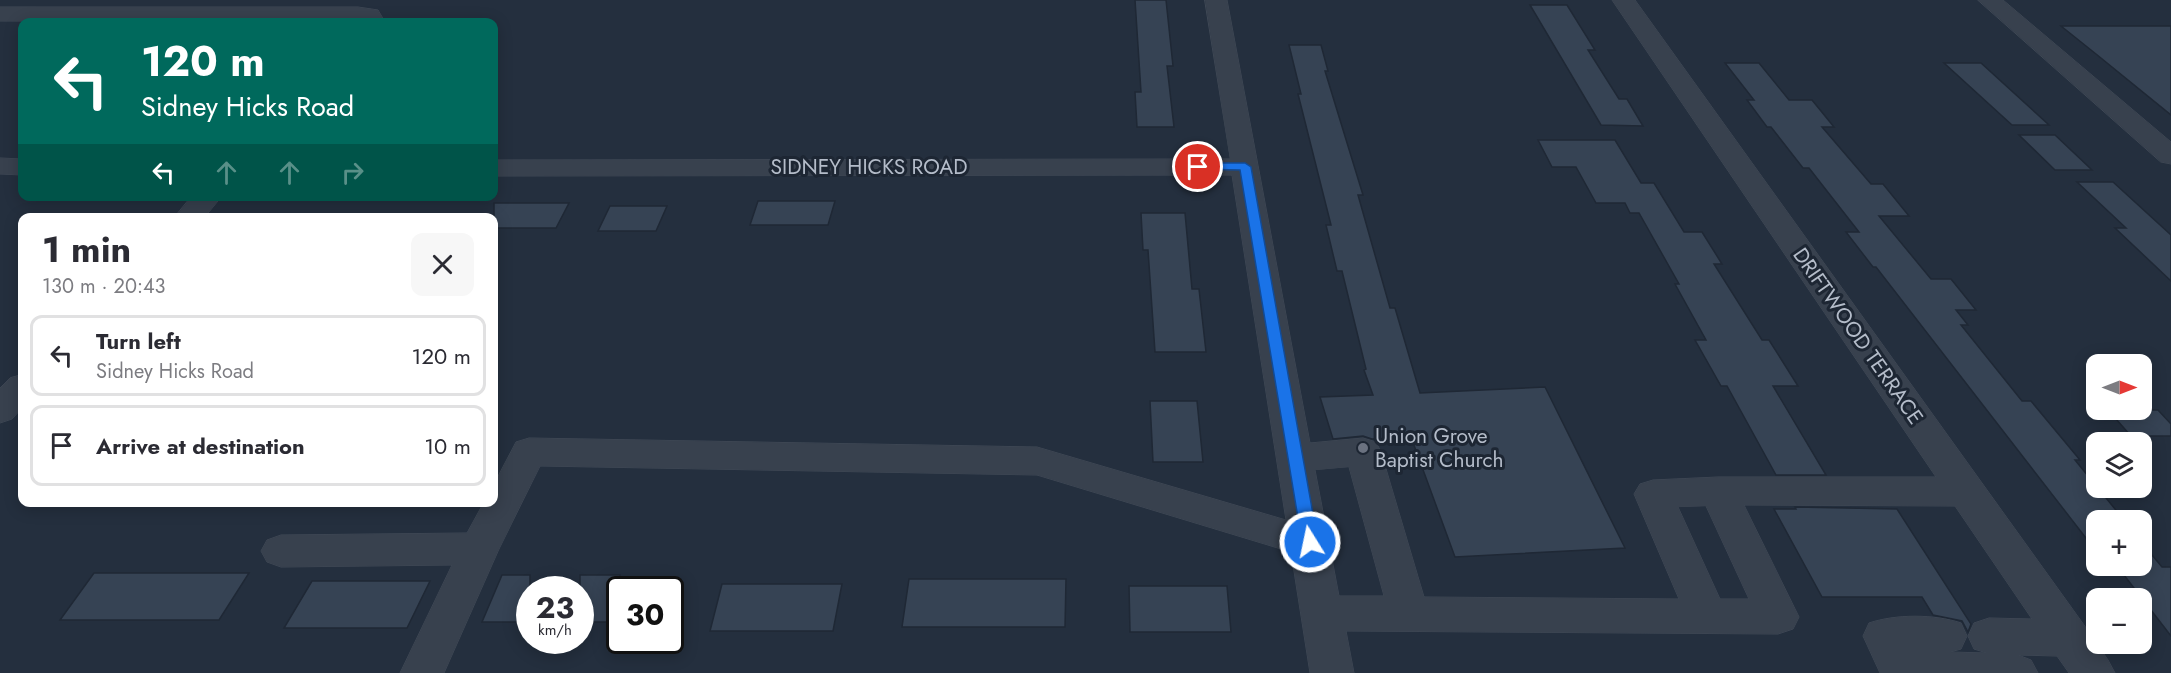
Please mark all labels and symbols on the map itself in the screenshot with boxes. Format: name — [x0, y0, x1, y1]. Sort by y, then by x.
pin — [1172, 141, 1223, 192]
street label: SIDNEY HICKS ROAD — [771, 152, 967, 182]
street label: DRIFTWOOD TERRACE — [1786, 242, 1930, 430]
north arrow — [2086, 354, 2152, 420]
place label: Union Grove Baptist Church — [1375, 421, 1503, 475]
marker: Union Grove Baptist Church — [1356, 441, 1370, 455]
position arrow — [1278, 510, 1342, 574]
speed limit sign: 30 — [606, 576, 684, 654]

